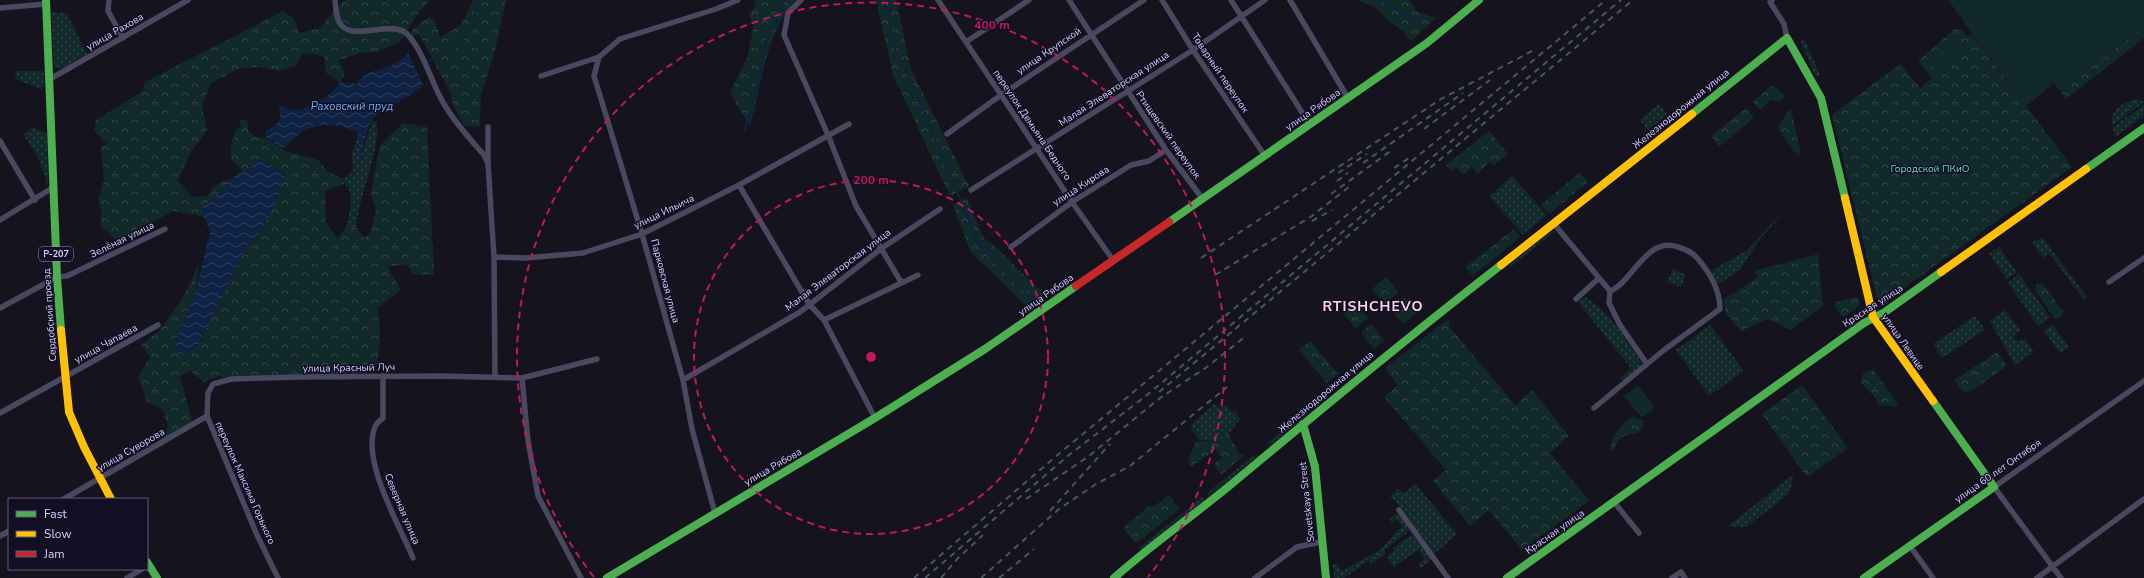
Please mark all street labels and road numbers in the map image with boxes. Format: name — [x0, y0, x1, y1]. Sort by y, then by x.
street label: улица Рахова — [84, 10, 146, 54]
street label: улица Крупской — [1014, 24, 1084, 78]
street label: Товарный переулок — [1188, 30, 1252, 116]
street label: Малая Элеваторская улица — [1056, 48, 1172, 130]
street label: Железнодорожная улица — [1630, 66, 1732, 152]
street label: переулок Демьяна Бедного — [990, 67, 1075, 183]
street label: улица Рябова — [1283, 86, 1343, 134]
street label: Ртищевский переулок — [1132, 88, 1204, 182]
street label: улица Кирова — [1050, 162, 1112, 210]
street label: улица Ильича — [631, 191, 697, 233]
street label: Зелёная улица — [87, 218, 157, 262]
street label: Малая Элеваторская улица — [782, 226, 894, 314]
street label: Парковская улица — [647, 237, 683, 325]
road number: Р-207 — [39, 247, 73, 261]
street label: Сердобский проезд — [40, 268, 60, 362]
street label: улица Рябова — [1016, 271, 1076, 319]
street label: Красная улица — [1840, 281, 1906, 331]
street label: улица Левице — [1878, 311, 1928, 373]
street label: улица Чапаева — [72, 321, 140, 367]
street label: Железнодорожная улица — [1275, 348, 1377, 436]
street label: улица Красный Луч — [303, 360, 395, 376]
street label: переулок Максима Горького — [212, 419, 279, 547]
street label: улица Суворова — [95, 425, 167, 475]
street label: улица 60 лет Октября — [1952, 436, 2044, 506]
street label: улица Рябова — [742, 445, 804, 489]
street label: Sovetskaya Street — [1296, 461, 1318, 543]
street label: Северная улица — [381, 471, 423, 547]
street label: Красная улица — [1522, 506, 1588, 558]

